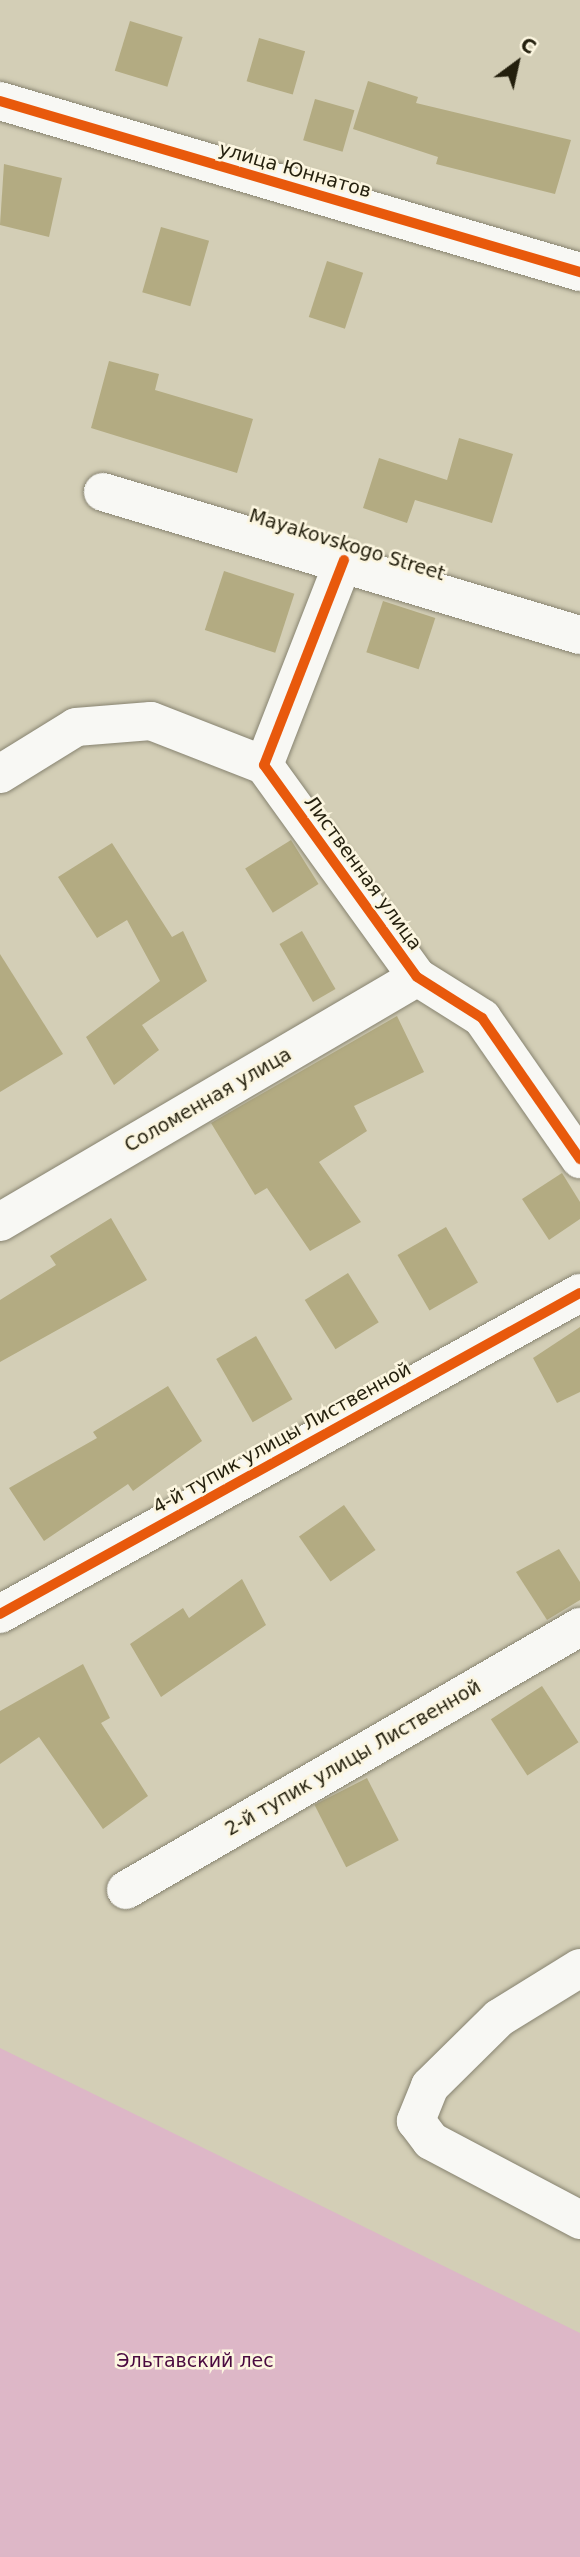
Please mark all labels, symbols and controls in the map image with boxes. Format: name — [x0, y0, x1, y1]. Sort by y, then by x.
north arrow — [482, 28, 552, 98]
text: С — [517, 32, 540, 58]
street label: улица Юннатов — [216, 137, 374, 203]
street label: Mayakovskogo Street — [246, 504, 448, 586]
street label: Лиственная улица — [299, 791, 427, 955]
street label: Соломенная улица — [120, 1043, 296, 1157]
street label: 4-й тупик улицы Лиственной — [149, 1357, 415, 1519]
street label: 2-й тупик улицы Лиственной — [221, 1675, 485, 1841]
park label: Эльтавский лес — [116, 2350, 274, 2372]

